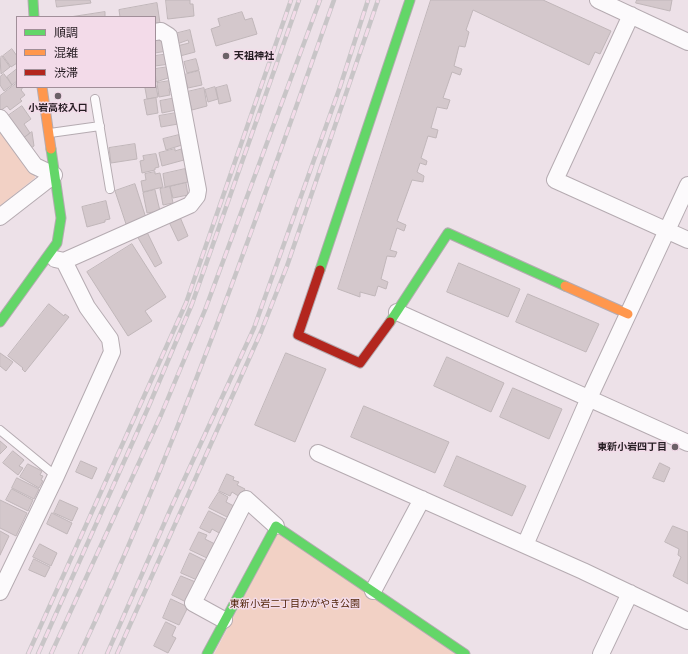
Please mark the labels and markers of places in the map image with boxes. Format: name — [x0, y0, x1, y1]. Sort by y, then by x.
place label: 天祖神社 — [234, 50, 274, 62]
marker: 天祖神社 — [221, 51, 231, 61]
marker: 小岩高校入口 — [53, 91, 63, 101]
place label: 小岩高校入口 — [28, 102, 88, 114]
place label: 東新小岩四丁目 — [597, 441, 667, 453]
marker: 東新小岩四丁目 — [670, 442, 680, 452]

